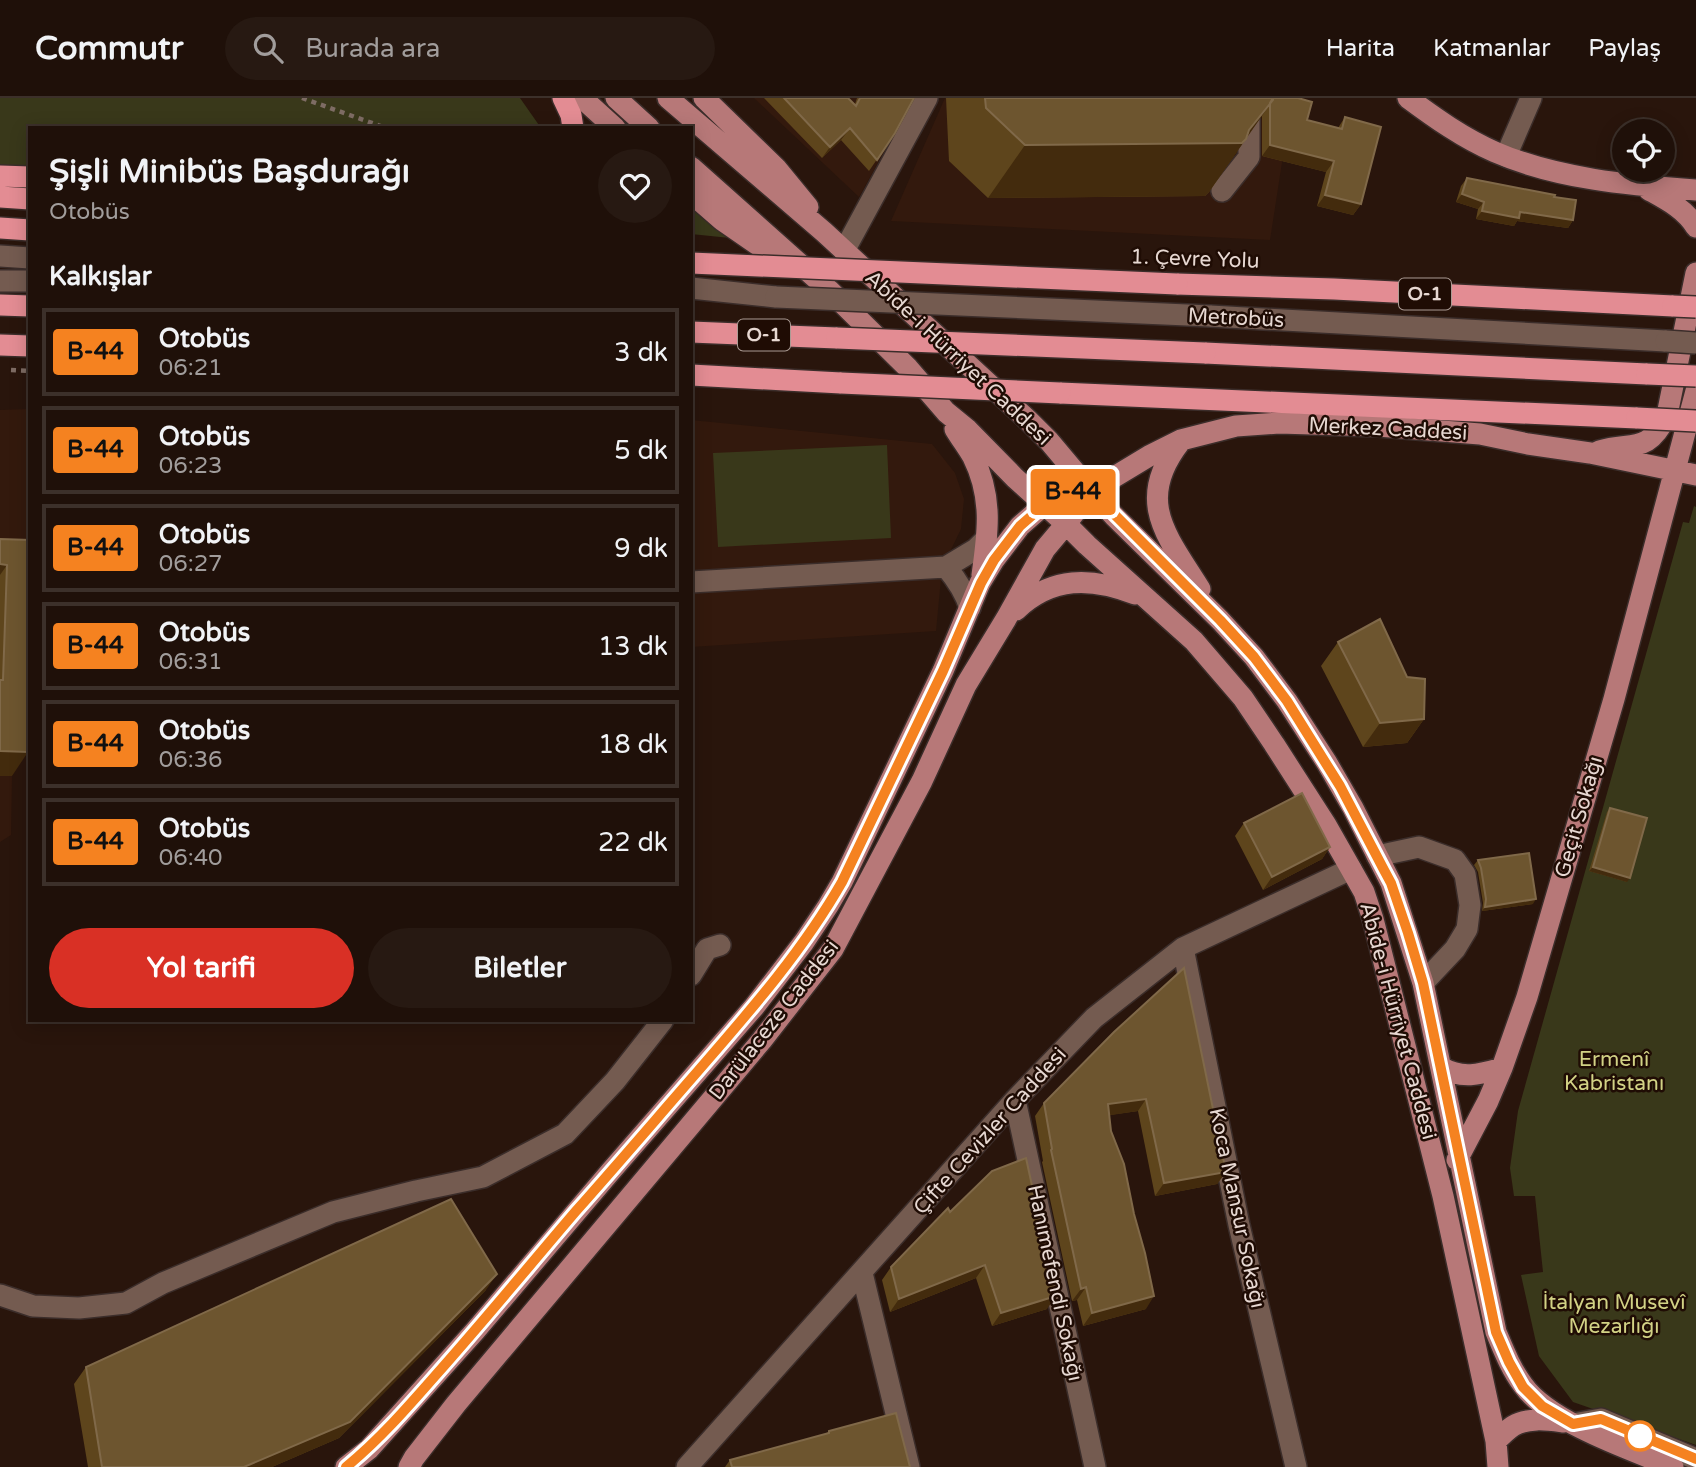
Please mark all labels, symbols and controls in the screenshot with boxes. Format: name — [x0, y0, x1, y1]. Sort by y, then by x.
search box — [225, 17, 715, 80]
text: Commutr — [35, 29, 183, 68]
icon: search — [249, 29, 287, 67]
text: Burada ara — [305, 33, 440, 64]
text: Harita — [1326, 34, 1395, 63]
text: Katmanlar — [1433, 34, 1550, 63]
text: Paylaş — [1588, 34, 1661, 63]
map controls — [1612, 119, 1675, 182]
button: locate — [1612, 119, 1675, 182]
button: heart — [598, 149, 672, 223]
text: Şişli Minibüs Başdurağı — [49, 152, 410, 191]
text: Otobüs — [49, 198, 130, 226]
street label: 1. Çevre Yolu — [1130, 244, 1260, 274]
text: Kalkışlar — [49, 261, 152, 292]
street label: Abide-i Hürriyet Caddesi — [860, 265, 1056, 451]
road number: O-1 — [1399, 278, 1451, 310]
street label: Metrobüs — [1187, 303, 1285, 333]
road number: O-1 — [738, 319, 790, 350]
text: Otobüs — [159, 323, 250, 354]
text: B-44 — [67, 337, 124, 366]
text: 3 dk — [614, 337, 668, 368]
text: 06:21 — [159, 354, 223, 382]
street label: Merkez Caddesi — [1308, 412, 1468, 446]
text: Otobüs — [159, 421, 250, 452]
text: B-44 — [67, 435, 124, 464]
text: 5 dk — [614, 435, 668, 466]
text: 06:23 — [159, 452, 223, 480]
line badge: B-44 — [1024, 469, 1122, 515]
text: B-44 — [1045, 477, 1101, 506]
text: Otobüs — [159, 519, 250, 550]
text: B-44 — [67, 533, 124, 562]
text: 9 dk — [614, 533, 668, 564]
text: 06:27 — [159, 550, 223, 578]
text: Otobüs — [159, 617, 250, 648]
text: B-44 — [67, 631, 124, 660]
text: 13 dk — [598, 631, 668, 662]
text: 06:31 — [159, 648, 223, 676]
text: Otobüs — [159, 715, 250, 746]
text: B-44 — [67, 729, 124, 758]
text: 18 dk — [598, 729, 668, 760]
text: 06:36 — [159, 746, 223, 774]
street label: Geçit Sokağı — [1550, 754, 1608, 880]
text: Otobüs — [159, 813, 250, 844]
text: B-44 — [67, 827, 124, 856]
text: 22 dk — [598, 827, 668, 858]
text: 06:40 — [159, 844, 223, 872]
street label: Abide-i Hürriyet Caddesi — [1354, 900, 1442, 1142]
button: Yol tarifi — [49, 928, 354, 1008]
button: Biletler — [368, 928, 672, 1008]
street label: Darülaceze Caddesi — [704, 935, 844, 1105]
street label: Çifte Cevizler Caddesi — [908, 1042, 1072, 1220]
park label: Ermenî Kabristanı — [1564, 1047, 1664, 1096]
street label: Koca Mansur Sokağı — [1204, 1106, 1270, 1310]
street label: Hanımefendi Sokağı — [1022, 1183, 1088, 1383]
park label: İtalyan Musevî Mezarlığı — [1542, 1290, 1686, 1339]
unlabelled marker — [1625, 1421, 1655, 1451]

